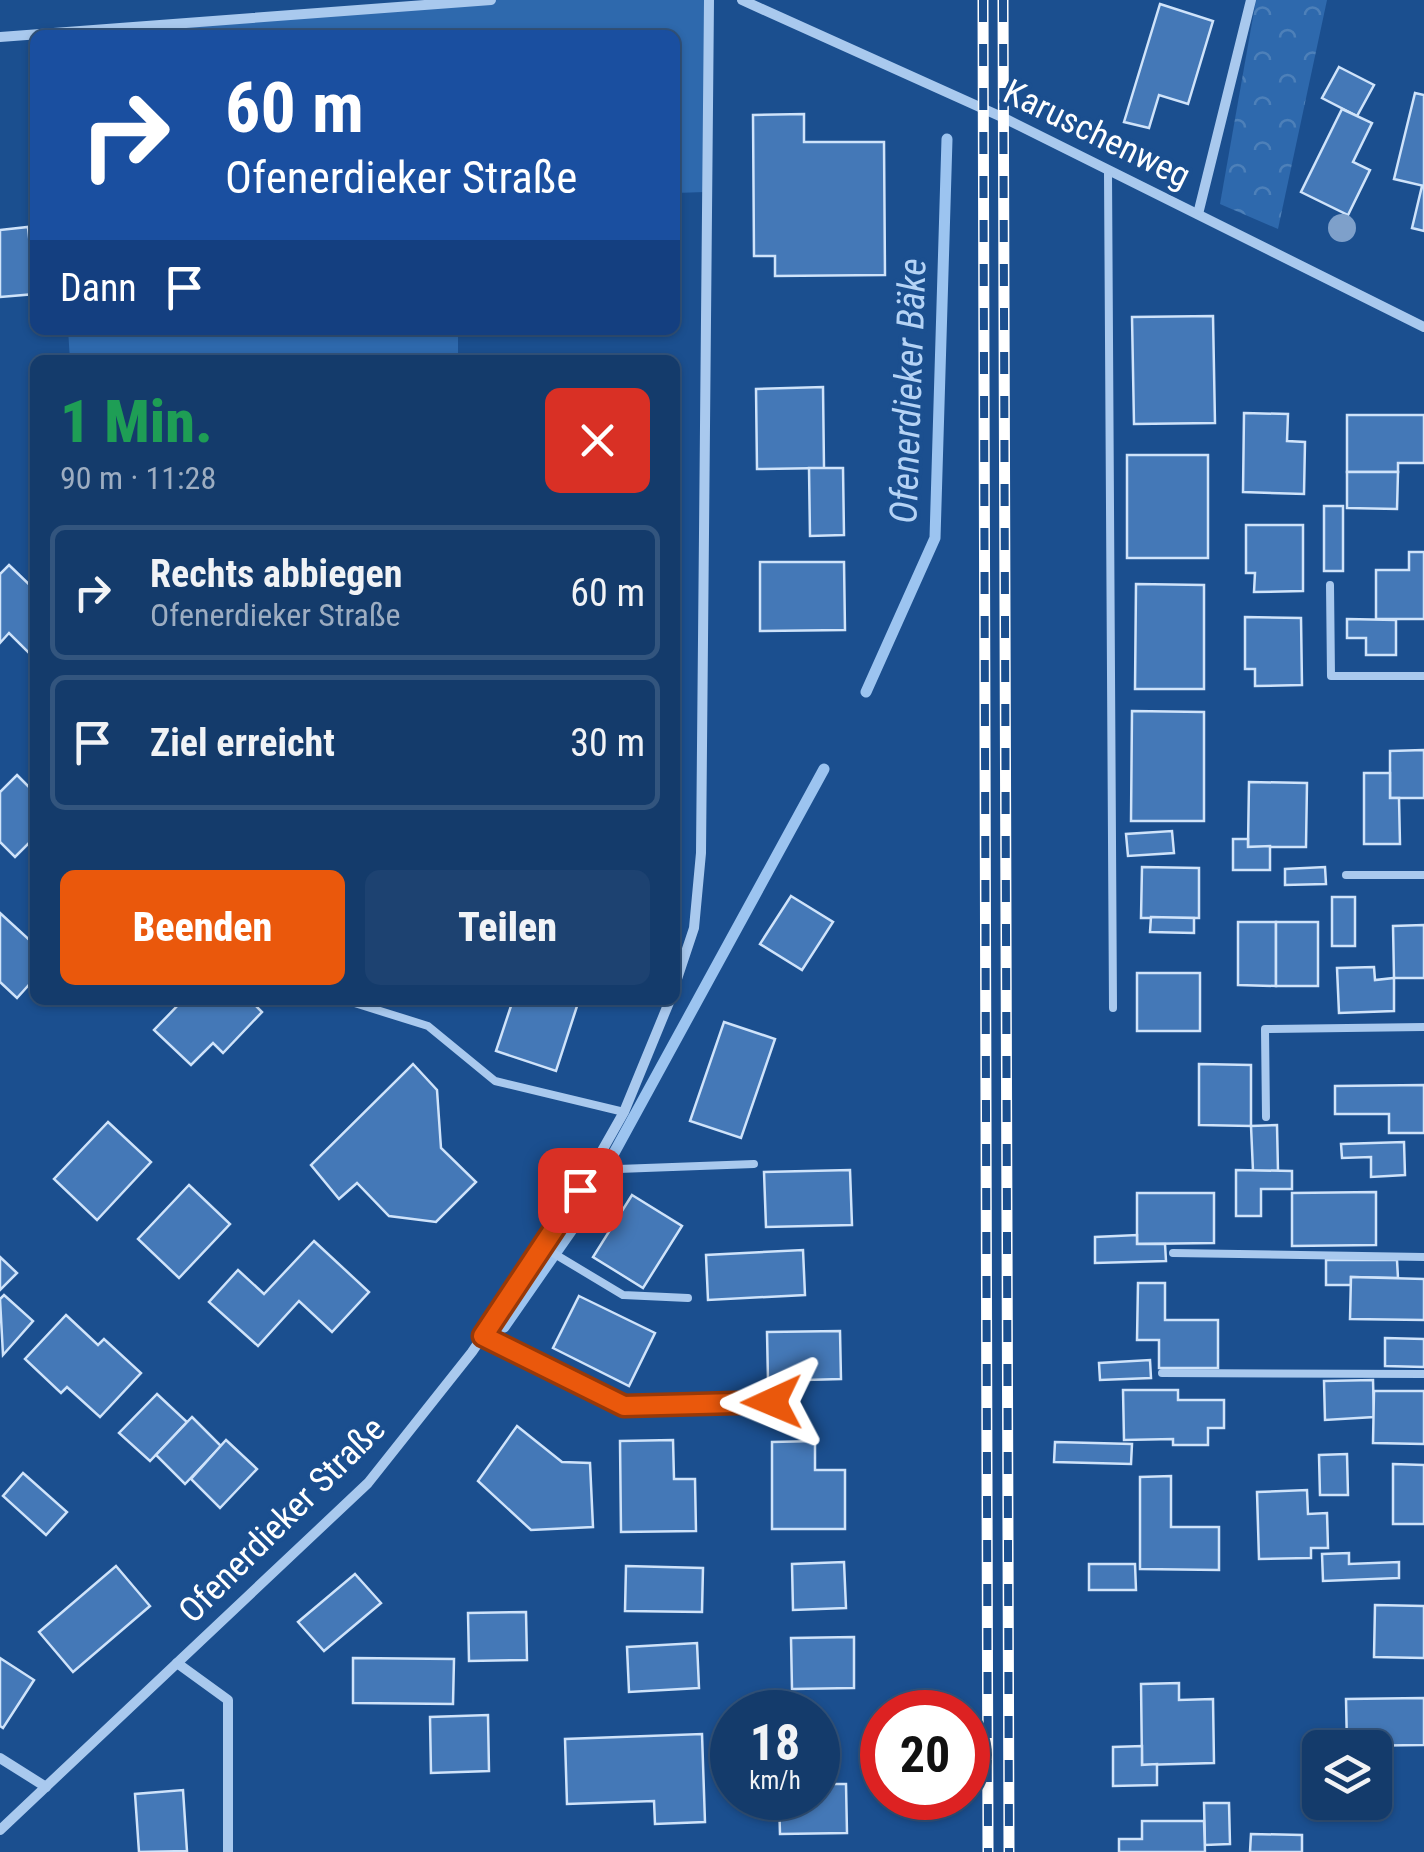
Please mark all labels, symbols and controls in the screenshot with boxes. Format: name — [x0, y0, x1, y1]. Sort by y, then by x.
text: 60 m — [225, 67, 364, 149]
icon: right — [60, 70, 190, 200]
street label: Karuschenweg — [997, 71, 1197, 197]
text: Ofenerdieker Straße — [225, 151, 577, 204]
water label: Ofenerdieker Bäke — [881, 258, 935, 524]
icon: arrive — [157, 260, 212, 315]
text: Dann — [60, 266, 137, 310]
text: 1 Min. — [60, 386, 213, 457]
button: close — [545, 388, 650, 493]
text: 90 m · 11:28 — [60, 459, 216, 497]
text: Rechts abbiegen — [150, 552, 402, 596]
icon: right — [65, 565, 120, 620]
text: 60 m — [570, 571, 645, 615]
text: Ofenerdieker Straße — [150, 596, 401, 634]
icon: arrive — [65, 715, 120, 770]
text: Ziel erreicht — [150, 721, 335, 765]
text: 30 m — [570, 721, 645, 765]
button: Beenden — [60, 870, 345, 985]
button: Teilen — [365, 870, 650, 985]
pin — [538, 1148, 623, 1233]
icon: arrive — [553, 1163, 608, 1218]
position arrow — [720, 1350, 824, 1454]
street label: Ofenerdieker Straße — [171, 1409, 393, 1631]
speed limit sign: 20 — [860, 1690, 990, 1820]
text: 18 — [750, 1714, 800, 1772]
map controls — [1302, 1730, 1392, 1820]
button: layers — [1302, 1730, 1392, 1820]
text: km/h — [749, 1766, 801, 1795]

